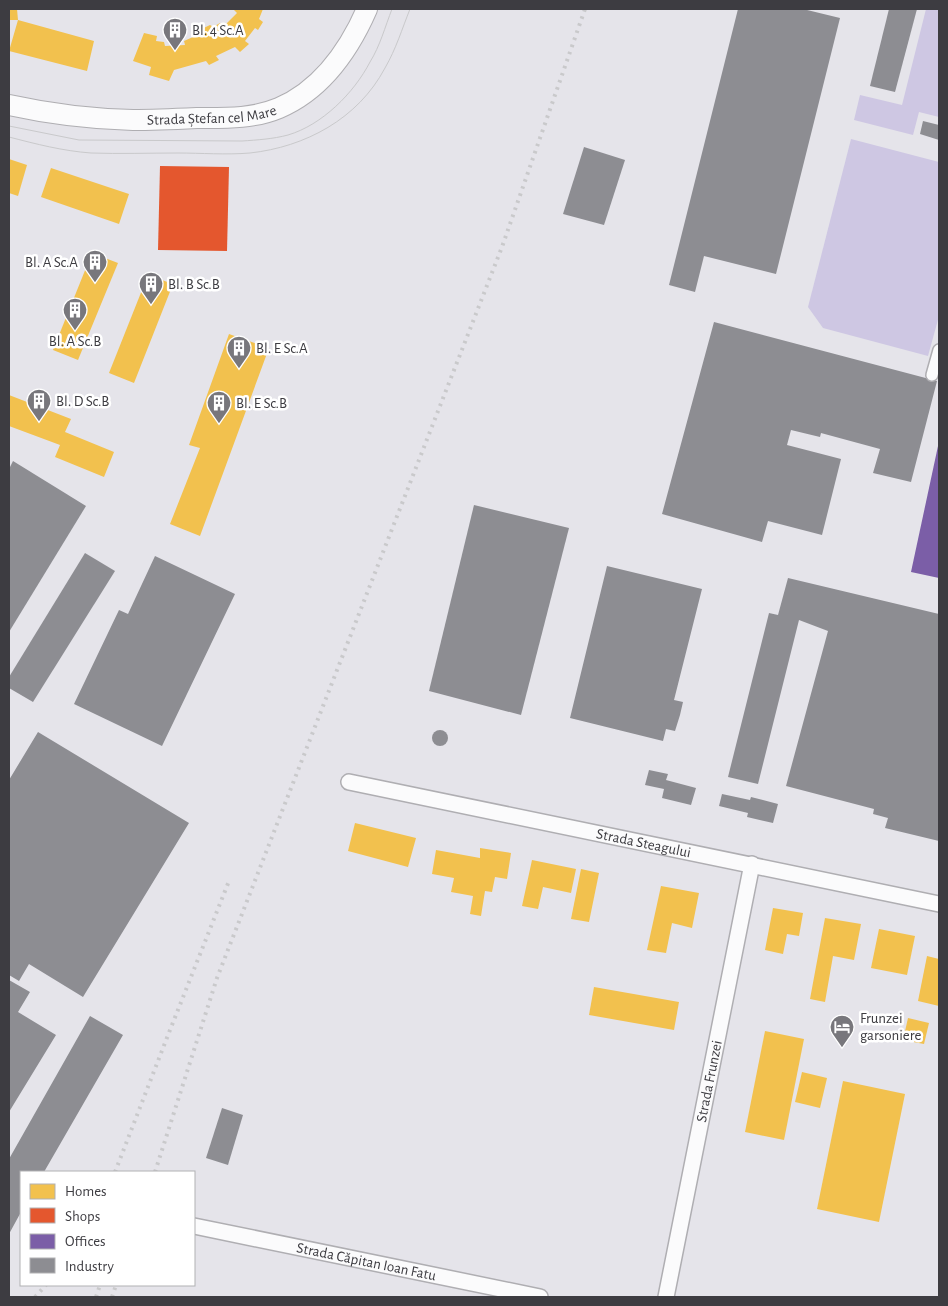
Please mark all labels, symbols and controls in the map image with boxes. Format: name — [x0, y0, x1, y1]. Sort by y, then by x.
building icon: Bl. 4 Sc.A — [162, 17, 188, 51]
place label: Bl. 4 Sc.A — [192, 23, 244, 38]
street label: Strada Ștefan cel Mare — [147, 103, 279, 128]
building icon: Bl. A Sc.A — [82, 249, 108, 283]
place label: Bl. A Sc.A — [25, 255, 78, 270]
building icon: Bl. B Sc.B — [138, 271, 164, 305]
place label: Bl. B Sc.B — [168, 277, 220, 292]
building icon: Bl. A Sc.B — [62, 297, 88, 331]
place label: Bl. A Sc.B — [49, 334, 101, 349]
building icon: Bl. E Sc.A — [226, 335, 252, 369]
place label: Bl. E Sc.A — [256, 341, 308, 356]
building icon: Bl. D Sc.B — [26, 388, 52, 422]
building icon: Bl. E Sc.B — [206, 390, 232, 424]
place label: Bl. D Sc.B — [56, 394, 109, 409]
place label: Bl. E Sc.B — [236, 396, 287, 411]
street label: Strada Steagului — [595, 826, 692, 861]
place label: Frunzei garsoniere — [860, 1011, 922, 1043]
hotel icon: Frunzei garsoniere — [829, 1014, 855, 1048]
street label: Strada Frunzei — [694, 1039, 725, 1124]
legend — [20, 1171, 195, 1286]
text: Homes — [65, 1184, 107, 1199]
text: Shops — [65, 1209, 100, 1224]
text: Offices — [65, 1234, 106, 1249]
street label: Strada Căpitan Ioan Fatu — [295, 1240, 438, 1284]
text: Industry — [65, 1259, 114, 1274]

